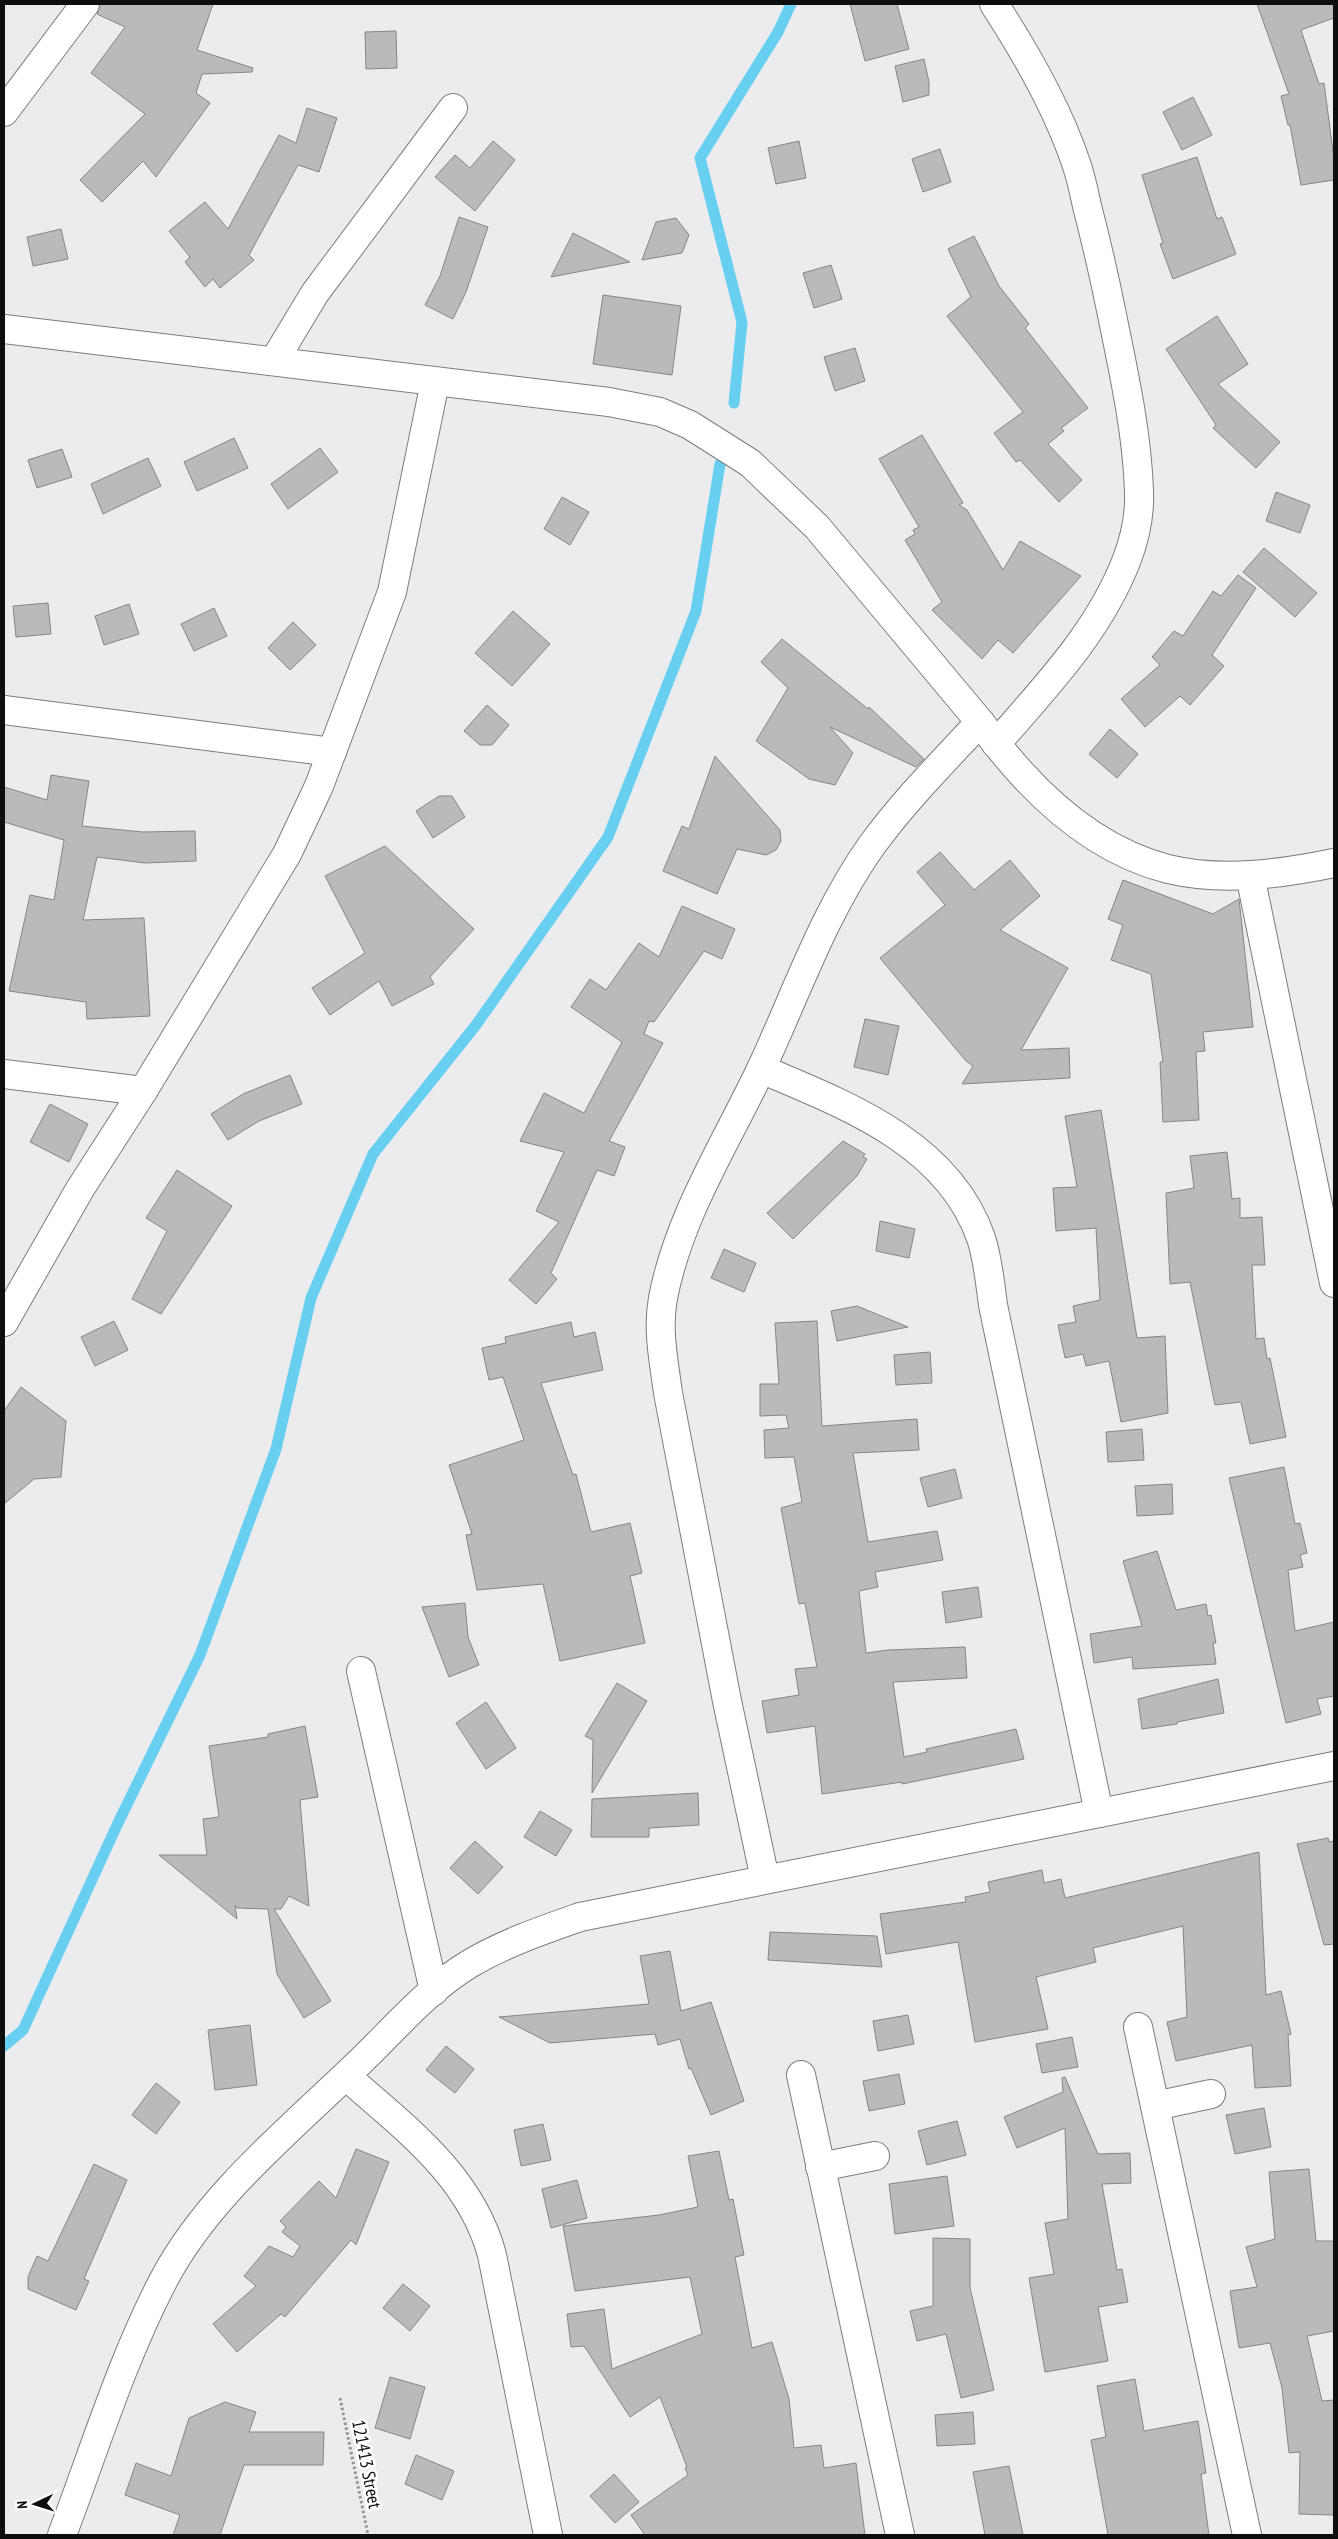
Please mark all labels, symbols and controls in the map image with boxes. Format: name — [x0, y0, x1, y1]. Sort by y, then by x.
street label: 121413 Street — [347, 2418, 387, 2510]
north arrow — [10, 2479, 60, 2529]
text: N — [13, 2501, 31, 2509]

